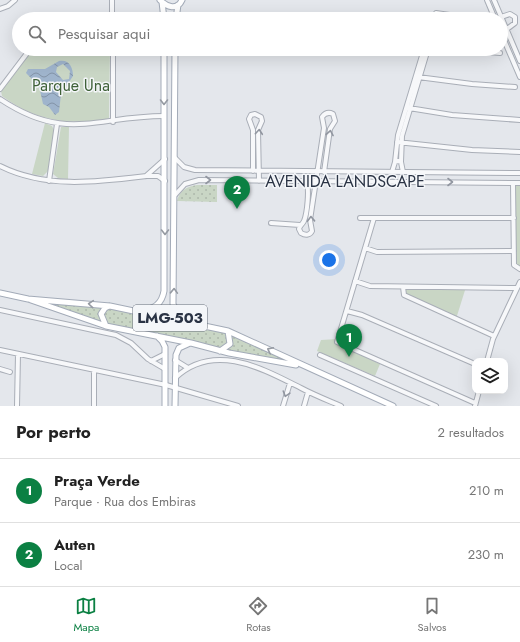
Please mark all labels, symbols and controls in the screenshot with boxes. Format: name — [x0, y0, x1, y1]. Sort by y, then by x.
search box — [12, 12, 508, 56]
icon: search — [26, 23, 48, 45]
text: Pesquisar aqui — [58, 23, 150, 45]
park label: Parque Una — [32, 74, 110, 97]
one-way arrow — [160, 99, 168, 105]
one-way arrow — [254, 129, 263, 135]
one-way arrow — [325, 130, 333, 136]
street label: AVENIDA LANDSCAPE — [265, 170, 425, 193]
one-way arrow — [205, 176, 211, 184]
pin: 2 — [224, 176, 250, 209]
one-way arrow — [447, 178, 453, 186]
one-way arrow — [307, 216, 315, 222]
one-way arrow — [161, 229, 169, 235]
your location — [319, 250, 339, 270]
one-way arrow — [170, 288, 178, 294]
one-way arrow — [88, 300, 94, 309]
road number: LMG-503 — [133, 305, 207, 331]
pin: 1 — [336, 324, 362, 357]
one-way arrow — [266, 347, 274, 355]
map controls — [472, 358, 508, 394]
button: layers — [472, 358, 508, 394]
one-way arrow — [282, 391, 291, 398]
text: Por perto — [16, 420, 91, 444]
text: 2 resultados — [438, 423, 504, 442]
text: Praça Verde — [54, 470, 140, 492]
text: 1 — [26, 481, 32, 500]
text: 210 m — [469, 481, 504, 500]
text: Parque · Rua dos Embiras — [54, 492, 196, 511]
text: Auten — [54, 534, 95, 556]
text: 2 — [25, 545, 33, 564]
text: 230 m — [468, 545, 504, 564]
text: Local — [54, 556, 82, 575]
tab: Mapa — [73, 595, 99, 635]
tab: Rotas — [246, 595, 271, 635]
tab: Salvos — [418, 595, 447, 635]

